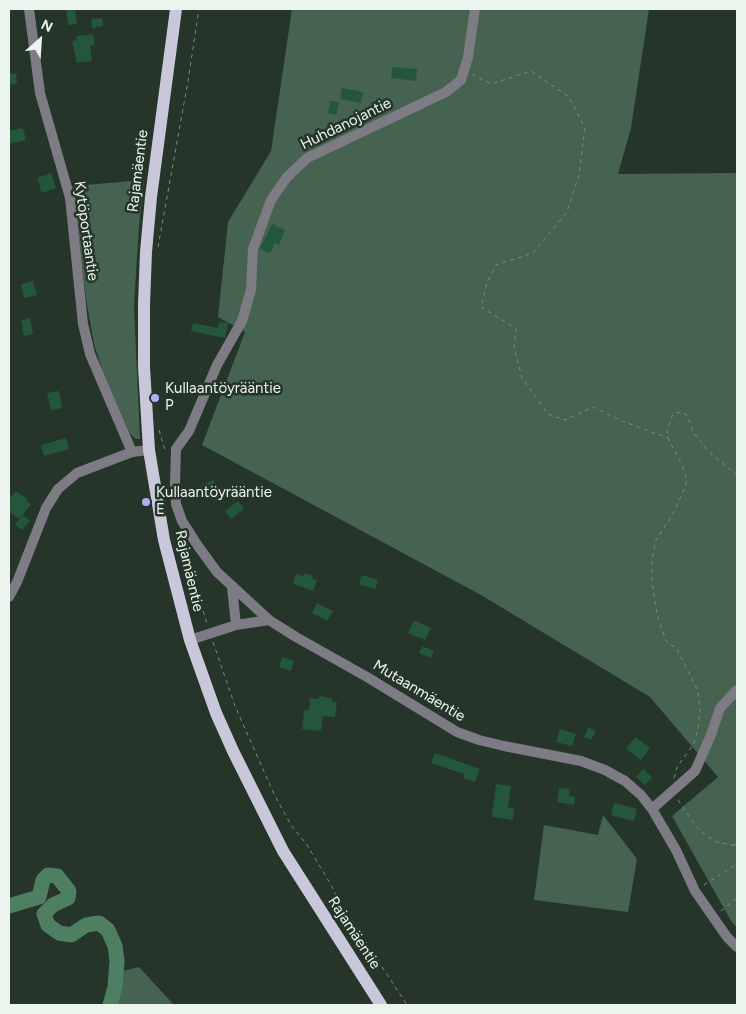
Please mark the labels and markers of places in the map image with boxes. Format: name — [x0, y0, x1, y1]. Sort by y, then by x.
place label: Kullaantöyrääntie P — [165, 380, 281, 415]
marker: Kullaantöyrääntie P — [149, 392, 161, 404]
place label: Kullaantöyrääntie E — [156, 484, 272, 519]
marker: Kullaantöyrääntie E — [140, 496, 152, 508]

